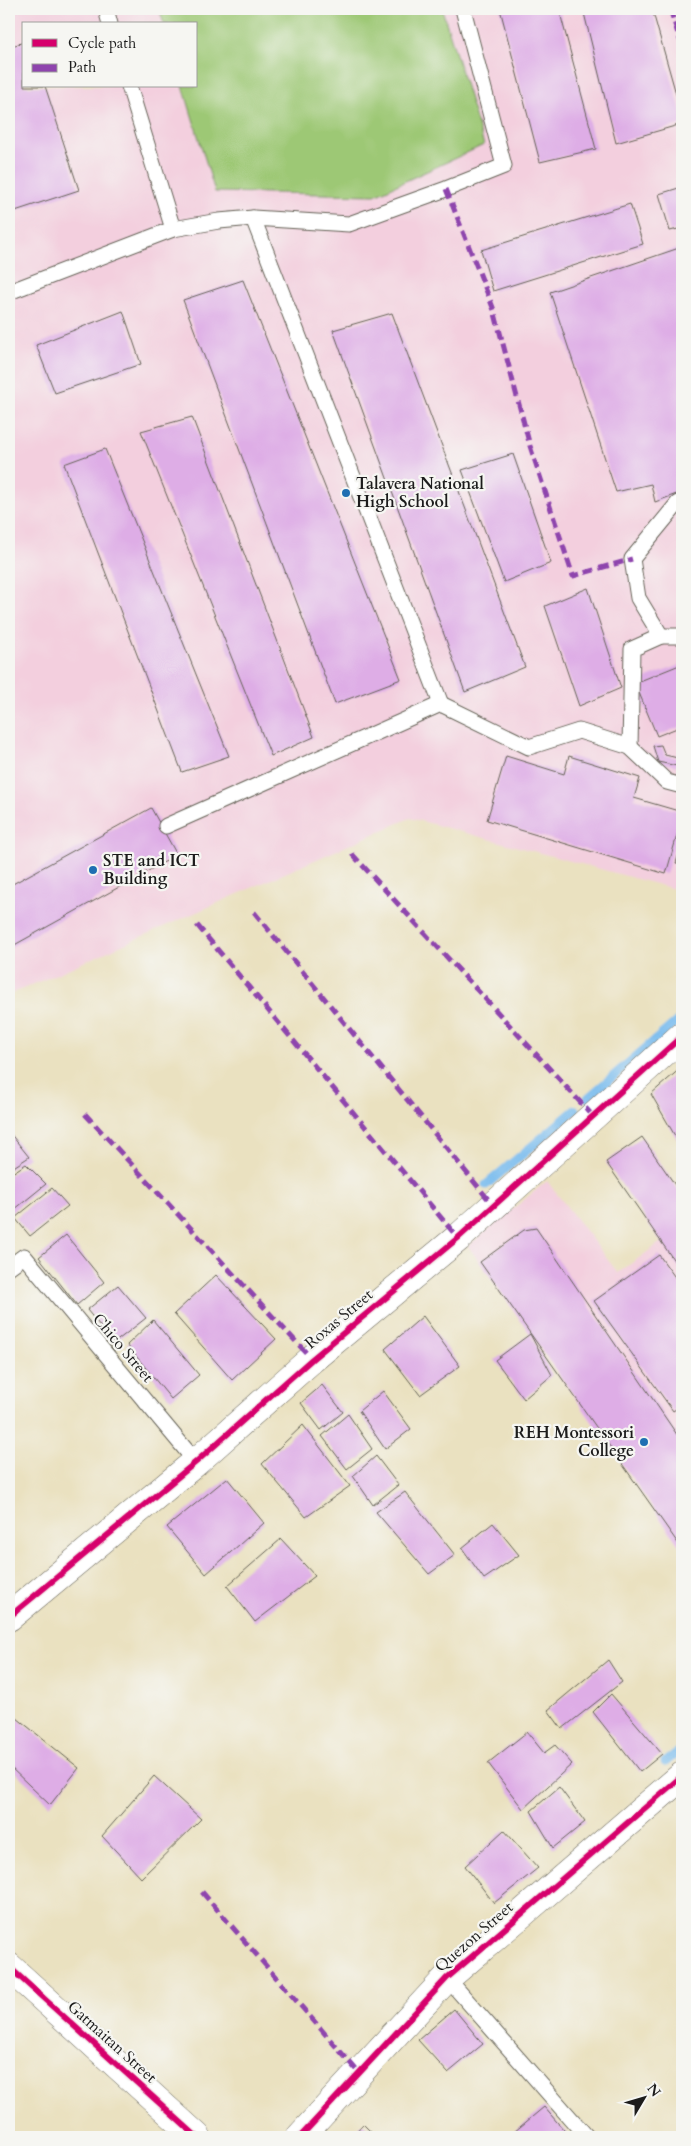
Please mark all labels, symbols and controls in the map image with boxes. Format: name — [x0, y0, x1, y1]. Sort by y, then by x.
legend — [22, 22, 198, 88]
text: Cycle path — [68, 33, 137, 53]
text: Path — [68, 57, 97, 77]
place label: Talavera National High School — [356, 473, 484, 513]
marker: Talavera National High School — [340, 487, 352, 499]
place label: STE and ICT Building — [103, 850, 200, 890]
marker: STE and ICT Building — [87, 864, 99, 876]
street label: Roxas Street — [300, 1284, 378, 1354]
street label: Chico Street — [87, 1309, 159, 1387]
place label: REH Montessori College — [514, 1422, 634, 1462]
marker: REH Montessori College — [638, 1436, 650, 1448]
street label: Quezon Street — [430, 1897, 518, 1977]
street label: Gatmaitan Street — [62, 1996, 162, 2088]
north arrow — [618, 2074, 668, 2124]
text: N — [643, 2080, 665, 2101]

